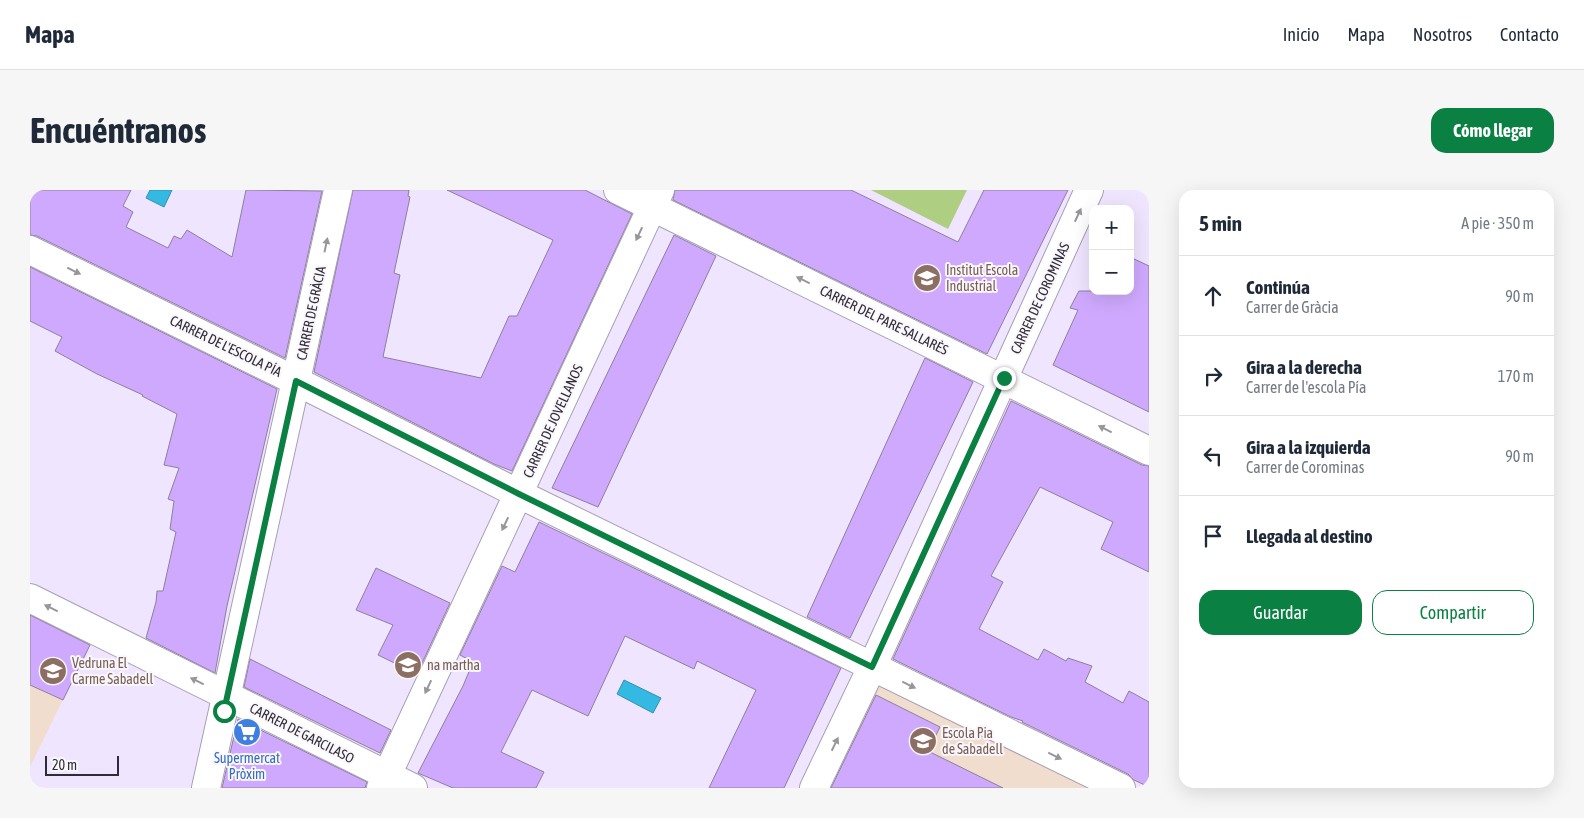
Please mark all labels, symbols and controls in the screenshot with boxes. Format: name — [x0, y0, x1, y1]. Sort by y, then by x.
text: Mapa — [25, 21, 75, 48]
text: Inicio — [1283, 24, 1319, 45]
text: Mapa — [1347, 24, 1385, 45]
text: Nosotros — [1413, 24, 1472, 45]
text: Contacto — [1500, 24, 1559, 45]
button: Cómo llegar — [1431, 108, 1554, 153]
text: Encuéntranos — [30, 110, 206, 150]
map controls — [1089, 205, 1134, 295]
button: + — [1089, 205, 1134, 250]
one-way arrow — [1074, 208, 1082, 222]
text: 5 min — [1199, 211, 1242, 235]
text: A pie · 350 m — [1461, 214, 1534, 232]
one-way arrow — [635, 227, 643, 241]
one-way arrow — [323, 236, 331, 252]
street label: CARRER DE COROMINAS — [1007, 240, 1073, 356]
button: − — [1089, 250, 1134, 295]
place label: Institut Escola Industrial — [946, 262, 1018, 294]
school or university icon: Institut Escola Industrial — [912, 263, 942, 293]
street label: CARRER DE GRÀCIA — [293, 264, 329, 362]
one-way arrow — [67, 267, 81, 275]
one-way arrow — [795, 276, 810, 284]
text: Continúa — [1246, 276, 1310, 298]
street label: CARRER DEL PARE SALLARÈS — [817, 282, 951, 358]
icon: ahead — [1199, 282, 1227, 310]
text: 90 m — [1505, 287, 1534, 305]
text: Carrer de Gràcia — [1246, 298, 1339, 316]
street label: CARRER DE L'ESCOLA PÍA — [168, 312, 285, 380]
text: Gira a la derecha — [1246, 356, 1362, 378]
street label: CARRER DE JOVELLANOS — [520, 362, 586, 480]
icon: right — [1199, 362, 1227, 390]
route end — [993, 367, 1016, 390]
text: 170 m — [1498, 367, 1534, 385]
text: Carrer de l'escola Pía — [1246, 378, 1366, 396]
one-way arrow — [1098, 425, 1113, 433]
text: Gira a la izquierda — [1246, 436, 1371, 458]
icon: left — [1199, 442, 1227, 470]
text: 90 m — [1505, 447, 1534, 465]
text: Carrer de Corominas — [1246, 458, 1364, 476]
one-way arrow — [500, 517, 509, 532]
icon: arrive — [1199, 522, 1227, 550]
text: Llegada al destino — [1246, 525, 1373, 547]
button: Guardar — [1199, 590, 1362, 635]
button: Compartir — [1372, 590, 1534, 635]
one-way arrow — [44, 604, 58, 612]
school or university icon: na martha — [393, 650, 423, 680]
place label: Vedruna El Carme Sabadell — [72, 655, 154, 687]
school or university icon: Vedruna El Carme Sabadell — [38, 656, 68, 686]
place label: na martha — [427, 657, 480, 673]
one-way arrow — [190, 676, 204, 684]
one-way arrow — [424, 680, 432, 694]
one-way arrow — [902, 681, 916, 689]
route start — [213, 700, 236, 723]
street label: CARRER DE GARCILASO — [247, 700, 357, 766]
supermarket icon: Supermercat Pròxim — [232, 717, 262, 747]
place label: Escola Pia de Sabadell — [942, 725, 1003, 757]
school or university icon: Escola Pia de Sabadell — [908, 726, 938, 756]
one-way arrow — [832, 737, 840, 751]
place label: Supermercat Pròxim — [214, 750, 280, 782]
one-way arrow — [1048, 752, 1063, 760]
scale bar — [45, 753, 119, 776]
text: 20 m — [52, 757, 77, 773]

